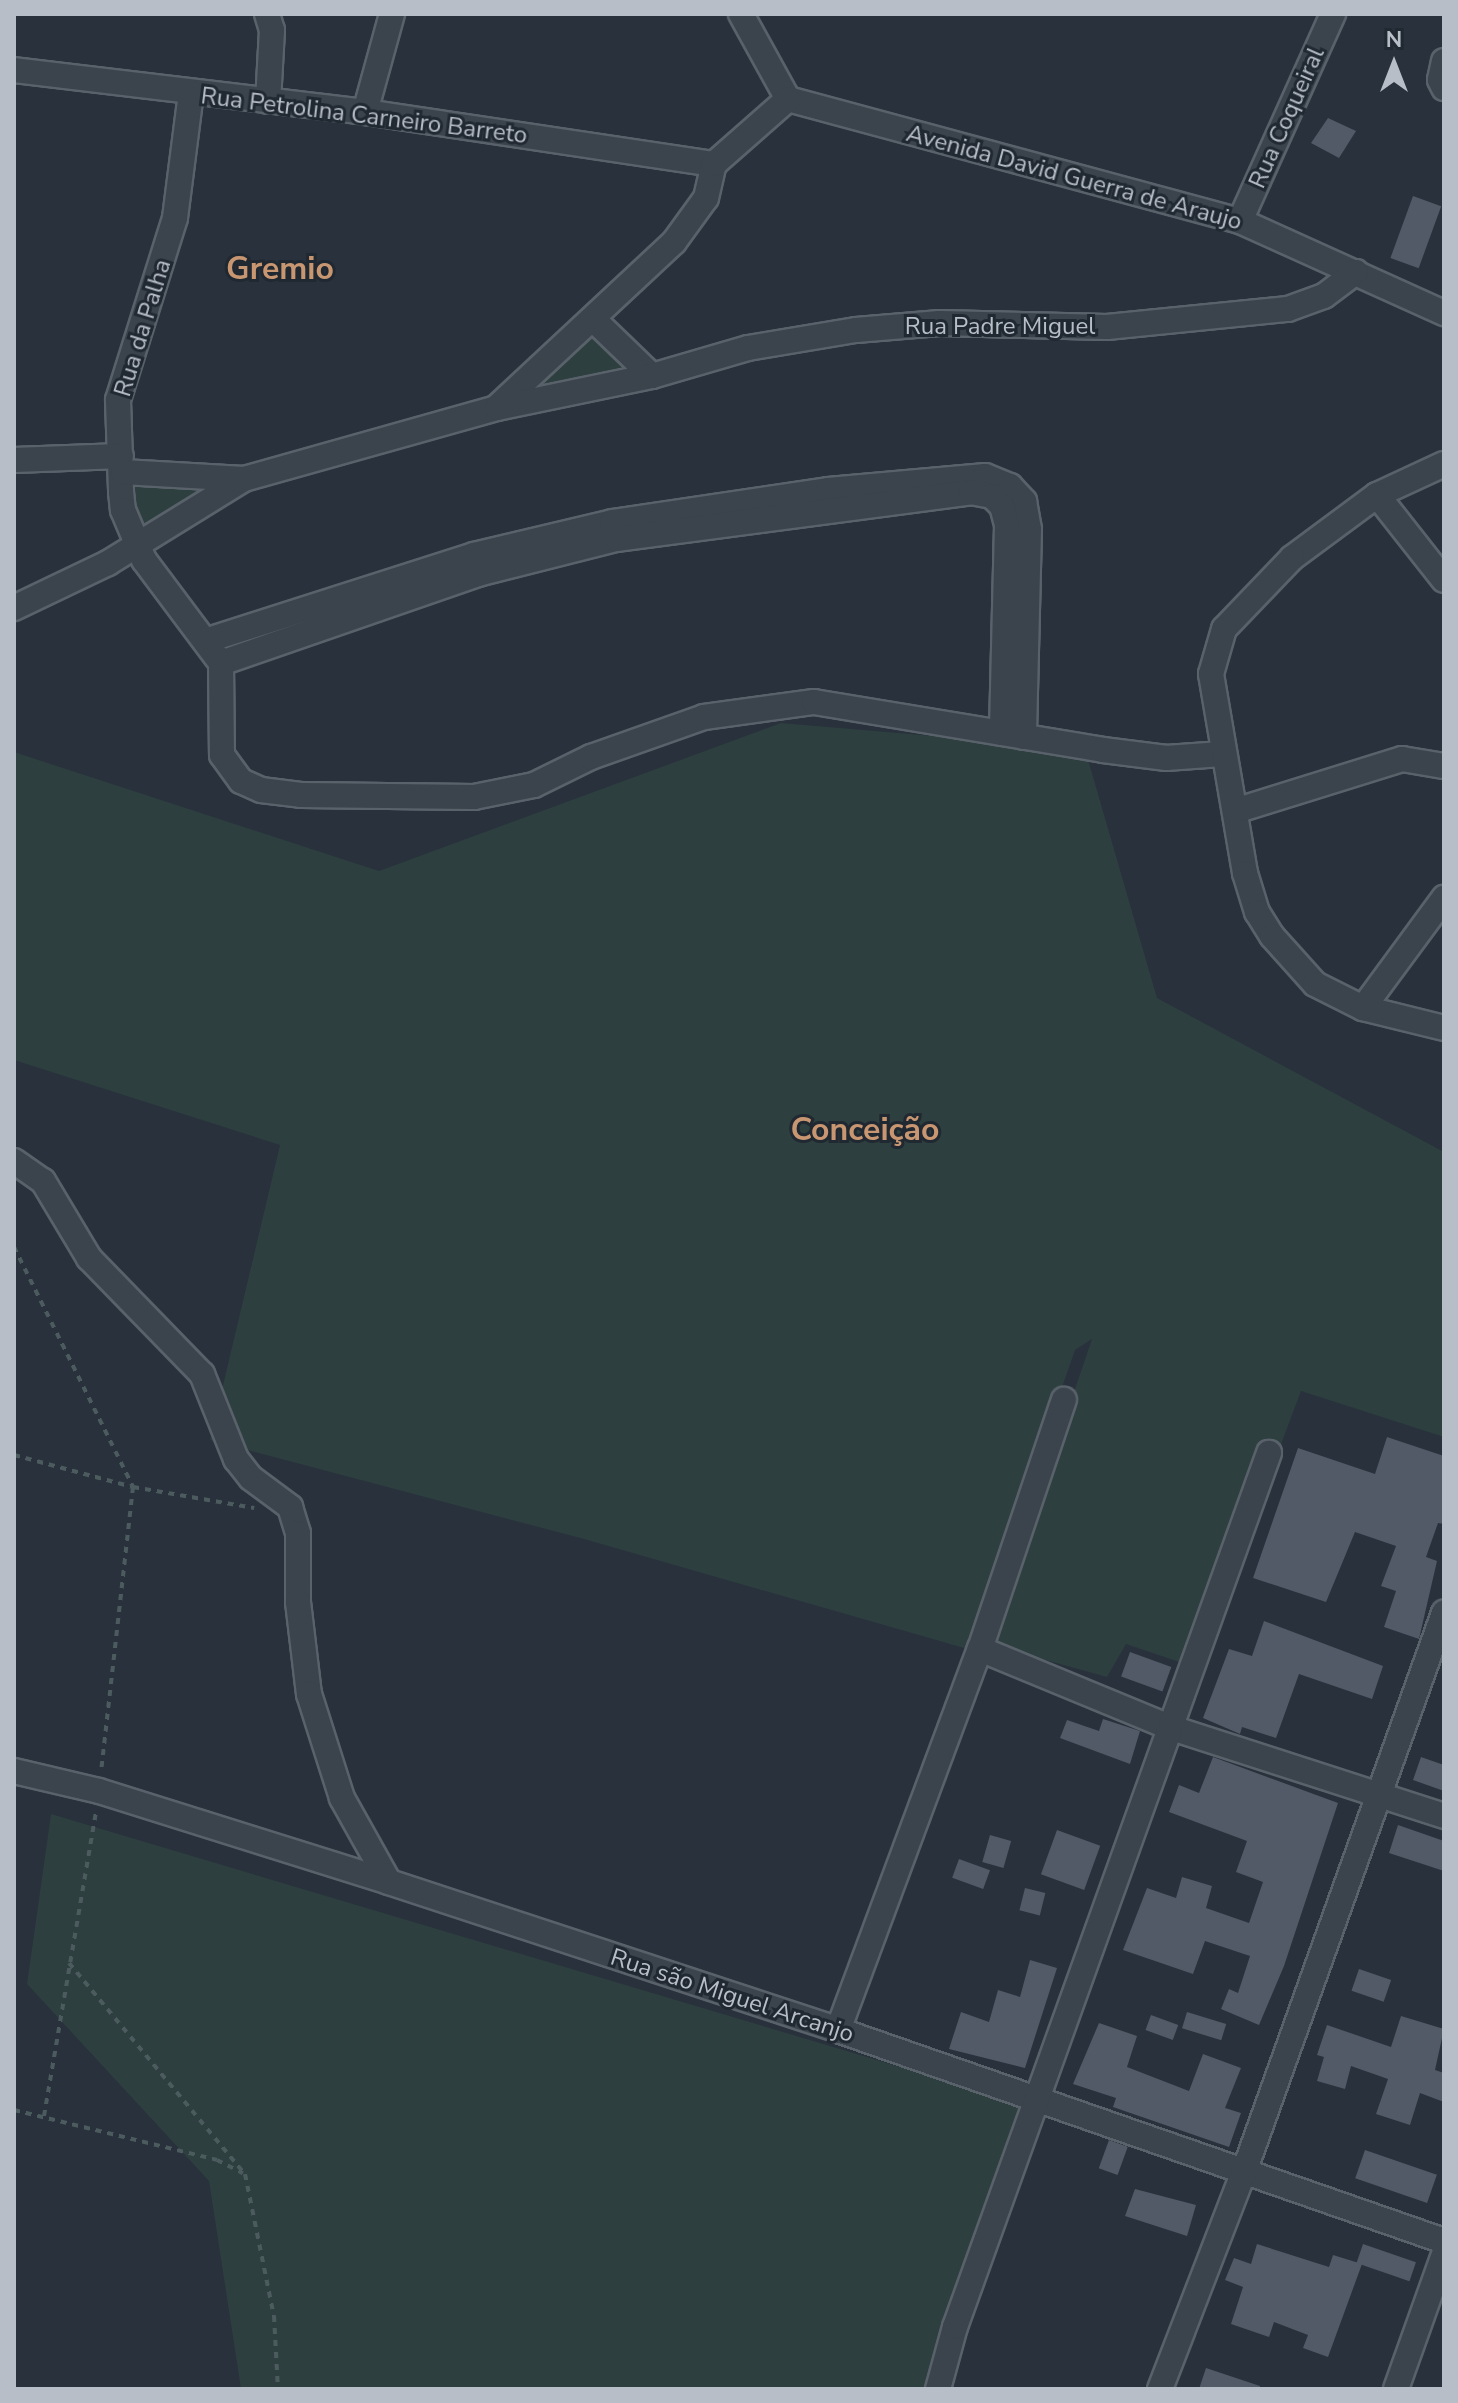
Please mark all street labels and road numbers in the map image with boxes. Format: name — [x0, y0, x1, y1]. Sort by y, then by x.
street label: Rua Coqueiral — [1243, 43, 1331, 193]
street label: Rua Petrolina Carneiro Barreto — [199, 82, 529, 150]
street label: Avenida David Guerra de Araujo — [903, 119, 1245, 237]
street label: Rua da Palha — [108, 256, 178, 400]
street label: Rua Padre Miguel — [905, 313, 1095, 341]
street label: Rua são Miguel Arcanjo — [607, 1943, 857, 2049]

